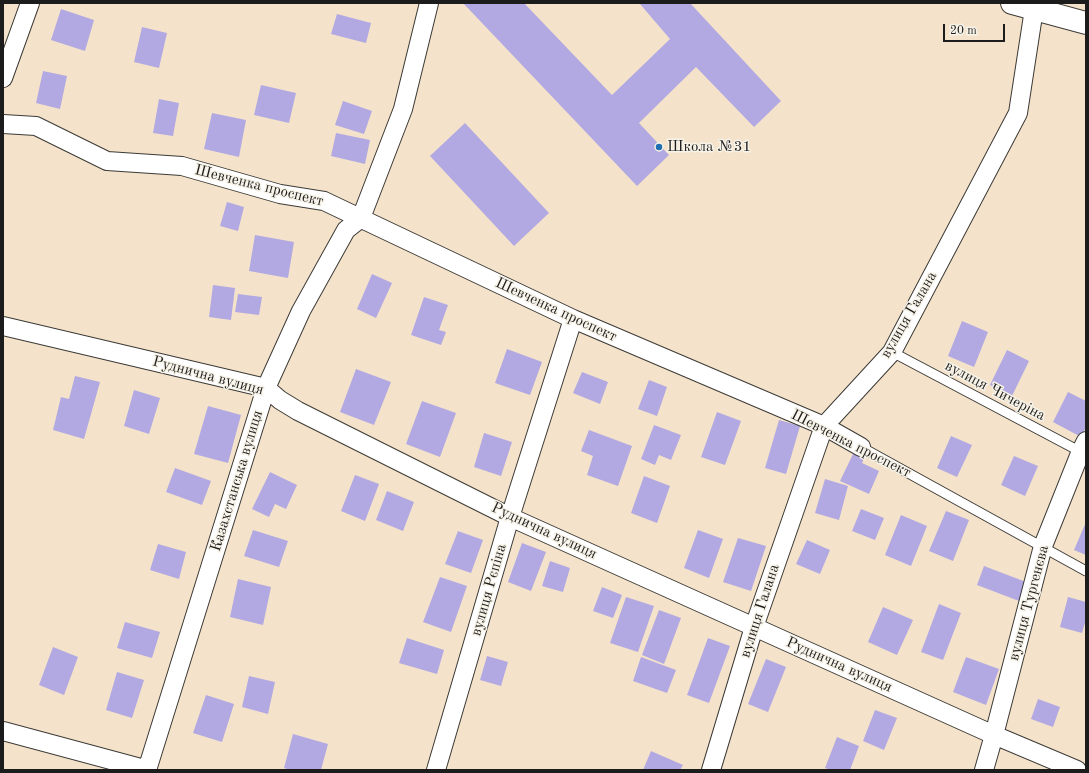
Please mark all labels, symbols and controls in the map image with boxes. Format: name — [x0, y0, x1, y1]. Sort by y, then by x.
scale bar — [945, 16, 1007, 42]
text: 20 m — [950, 25, 977, 37]
place label: Школа №31 — [667, 138, 751, 156]
marker: Школа №31 — [654, 142, 664, 152]
street label: Шевченка проспект — [193, 161, 325, 211]
street label: вулиця Галана — [877, 268, 941, 362]
street label: Шевченка проспект — [492, 274, 620, 346]
street label: Руднична вулиця — [150, 352, 266, 400]
street label: вулиця Чичеріна — [942, 357, 1048, 425]
street label: Шевченка проспект — [788, 406, 914, 482]
street label: Казахстанська вулиця — [207, 408, 267, 554]
street label: Руднична вулиця — [488, 499, 600, 563]
street label: вулиця Рєпіна — [467, 542, 511, 638]
street label: вулиця Тургенєва — [1005, 543, 1053, 663]
street label: вулиця Галана — [736, 562, 784, 660]
street label: Руднична вулиця — [783, 634, 895, 696]

